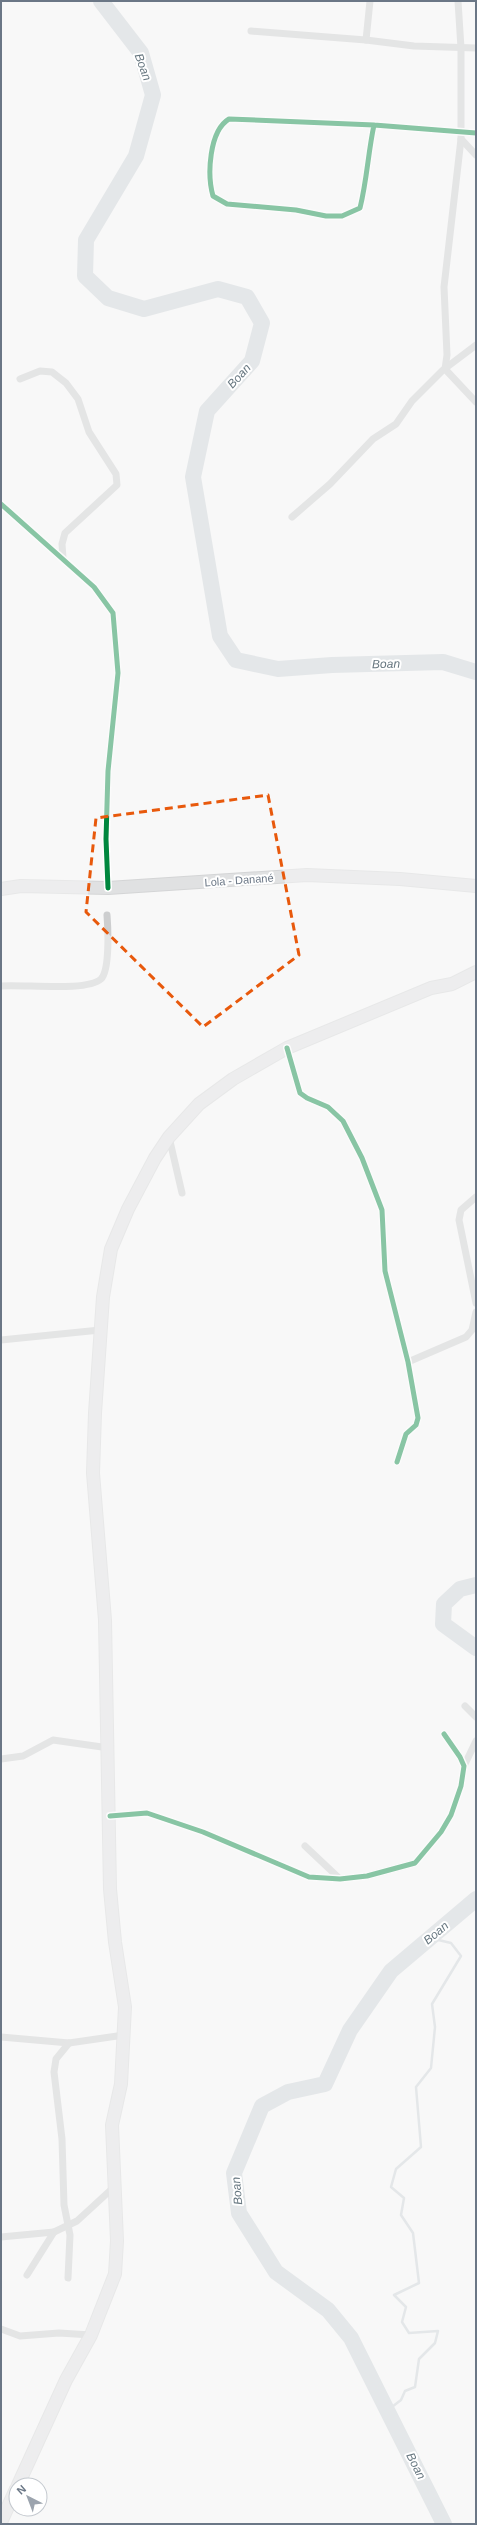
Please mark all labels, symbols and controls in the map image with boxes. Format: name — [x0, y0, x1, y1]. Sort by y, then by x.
water label: Boan — [132, 51, 154, 83]
water label: Boan — [224, 361, 254, 391]
water label: Boan — [372, 657, 400, 671]
street label: Lola - Danané — [204, 872, 274, 888]
water label: Boan — [421, 1918, 451, 1947]
water label: Boan — [229, 2176, 245, 2206]
water label: Boan — [403, 2450, 429, 2482]
north arrow — [8, 2477, 48, 2517]
text: N — [14, 2482, 28, 2497]

